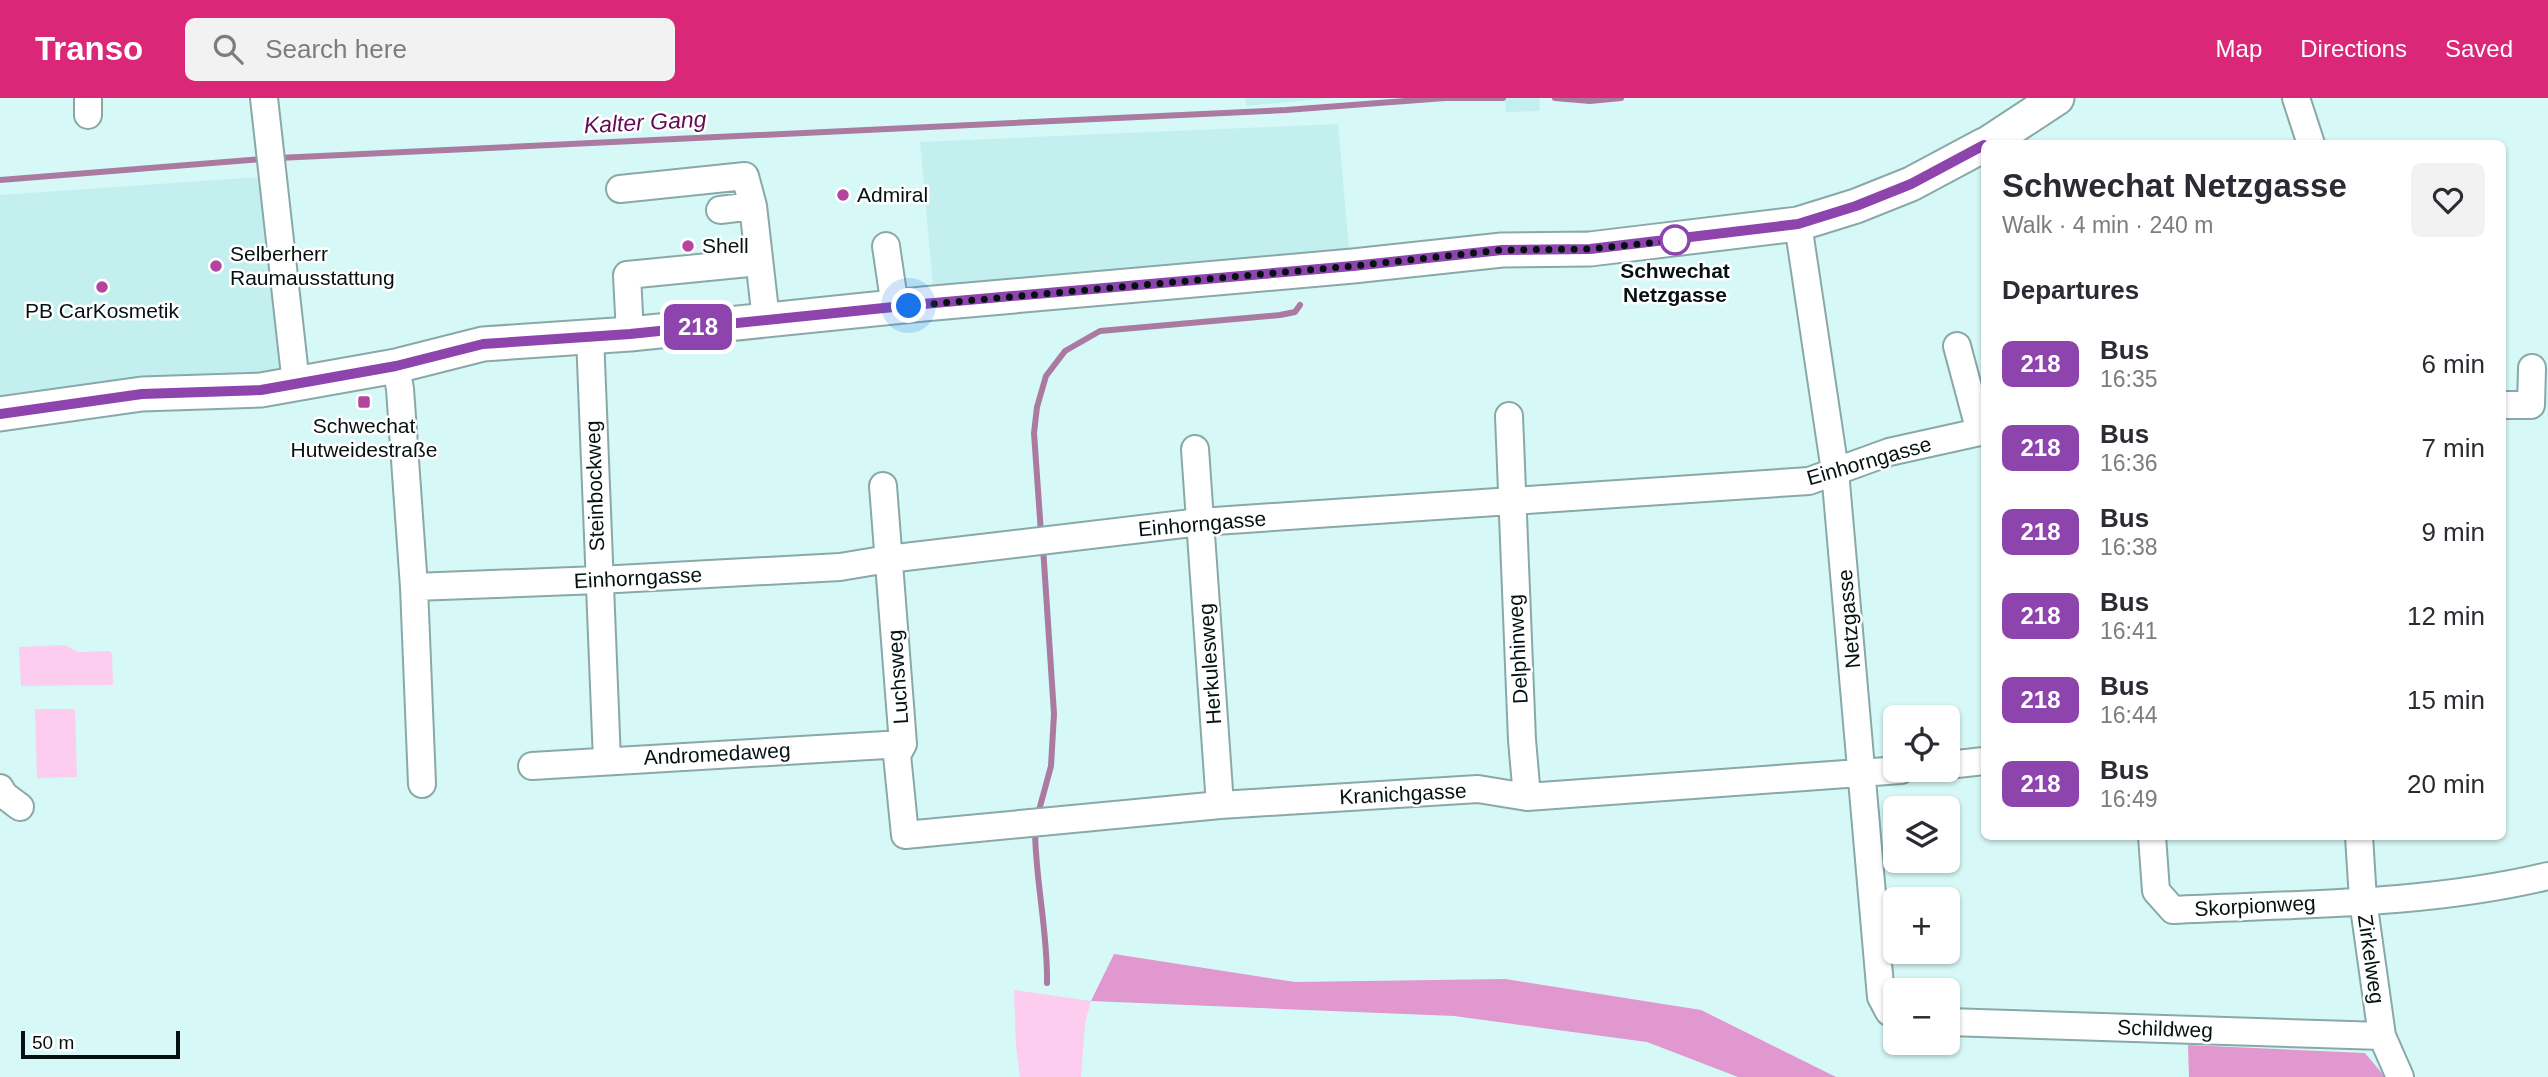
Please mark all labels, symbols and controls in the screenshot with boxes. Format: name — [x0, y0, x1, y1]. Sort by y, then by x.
search box — [185, 18, 675, 81]
text: Transo — [35, 30, 143, 67]
icon: search — [209, 30, 247, 68]
text: Search here — [265, 34, 407, 64]
text: Map — [2216, 35, 2262, 62]
text: Directions — [2300, 35, 2407, 62]
text: Saved — [2445, 35, 2513, 62]
water label: Kalter Gang — [583, 106, 707, 138]
button: heart — [2411, 163, 2485, 237]
text: Schwechat Netzgasse — [2002, 167, 2347, 204]
place label: Admiral — [857, 183, 928, 206]
marker: Admiral — [835, 187, 851, 203]
text: Walk · 4 min · 240 m — [2002, 212, 2213, 238]
marker: Schwechat Netzgasse — [1660, 225, 1690, 255]
place label: Shell — [702, 234, 749, 257]
marker: Shell — [680, 238, 696, 254]
place label: Selberherr Raumausstattung — [230, 242, 395, 289]
marker: Selberherr Raumausstattung — [208, 258, 224, 274]
place label: Schwechat Netzgasse — [1620, 259, 1730, 306]
text: Departures — [2002, 275, 2139, 305]
marker: PB CarKosmetik — [94, 279, 110, 295]
your location — [891, 288, 926, 323]
place label: PB CarKosmetik — [25, 299, 180, 322]
line badge: 218 — [658, 304, 738, 350]
text: 218 — [678, 313, 718, 340]
text: Bus — [2100, 335, 2149, 365]
text: 6 min — [2421, 349, 2485, 379]
text: 218 — [2020, 350, 2061, 377]
text: 16:35 — [2100, 366, 2158, 392]
marker: Schwechat Hutweidestraße — [356, 394, 372, 410]
place label: Schwechat Hutweidestraße — [290, 414, 438, 461]
text: Bus — [2100, 419, 2149, 449]
street label: Steinbockweg — [581, 420, 608, 552]
street label: Einhorngasse — [1804, 432, 1934, 489]
text: 7 min — [2421, 433, 2485, 463]
text: 218 — [2020, 434, 2061, 461]
text: 16:36 — [2100, 450, 2158, 476]
text: Bus — [2100, 503, 2149, 533]
street label: Einhorngasse — [1137, 506, 1267, 541]
text: 9 min — [2421, 517, 2485, 547]
text: 218 — [2020, 518, 2061, 545]
text: 16:38 — [2100, 534, 2158, 560]
street label: Einhorngasse — [573, 563, 703, 592]
street label: Netzgasse — [1833, 569, 1864, 669]
text: Bus — [2100, 587, 2149, 617]
street label: Delphinweg — [1503, 594, 1532, 704]
text: 12 min — [2407, 601, 2485, 631]
text: 218 — [2020, 602, 2061, 629]
street label: Herkulesweg — [1194, 603, 1225, 725]
text: 16:41 — [2100, 618, 2158, 644]
street label: Luchsweg — [883, 629, 912, 725]
text: Bus — [2100, 671, 2149, 701]
text: 15 min — [2407, 685, 2485, 715]
text: 218 — [2020, 686, 2061, 713]
text: 16:44 — [2100, 702, 2158, 728]
map controls — [1883, 705, 1960, 1055]
button: locate — [1883, 705, 1960, 782]
street label: Andromedaweg — [643, 738, 791, 769]
text: Bus — [2100, 755, 2149, 785]
text: 20 min — [2407, 769, 2485, 799]
text: 218 — [2020, 770, 2061, 797]
street label: Kranichgasse — [1339, 779, 1467, 808]
text: 16:49 — [2100, 786, 2158, 812]
button: layers — [1883, 796, 1960, 873]
button: + — [1883, 887, 1960, 964]
street label: Skorpionweg — [2194, 891, 2316, 920]
street label: Zirkelweg — [2354, 913, 2389, 1005]
button: − — [1883, 978, 1960, 1055]
street label: Schildweg — [2117, 1015, 2213, 1042]
scale bar — [21, 1028, 180, 1060]
text: 50 m — [32, 1032, 74, 1053]

